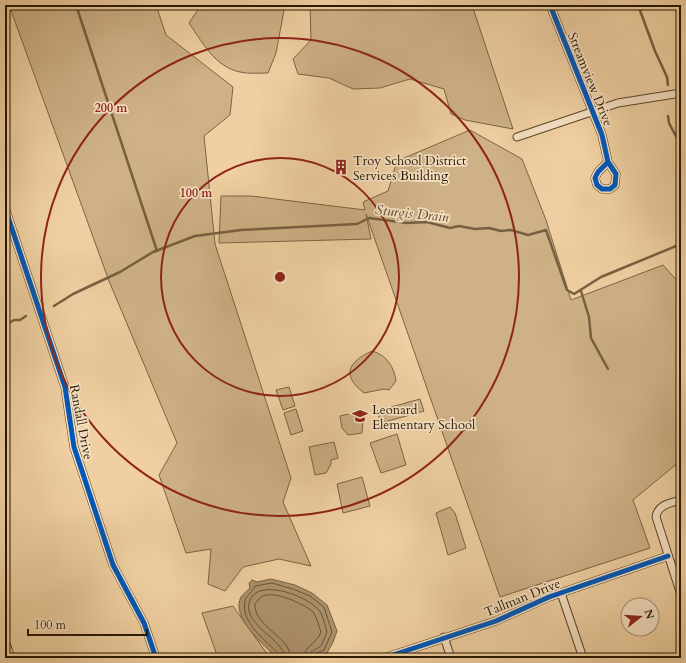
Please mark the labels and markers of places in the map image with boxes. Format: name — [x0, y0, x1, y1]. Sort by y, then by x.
place label: Troy School District Services Building — [353, 152, 466, 185]
building icon: Troy School District Services Building — [332, 158, 350, 176]
centre of rings — [273, 270, 287, 284]
place label: Leonard Elementary School — [372, 401, 476, 434]
school or university icon: Leonard Elementary School — [351, 407, 369, 425]

